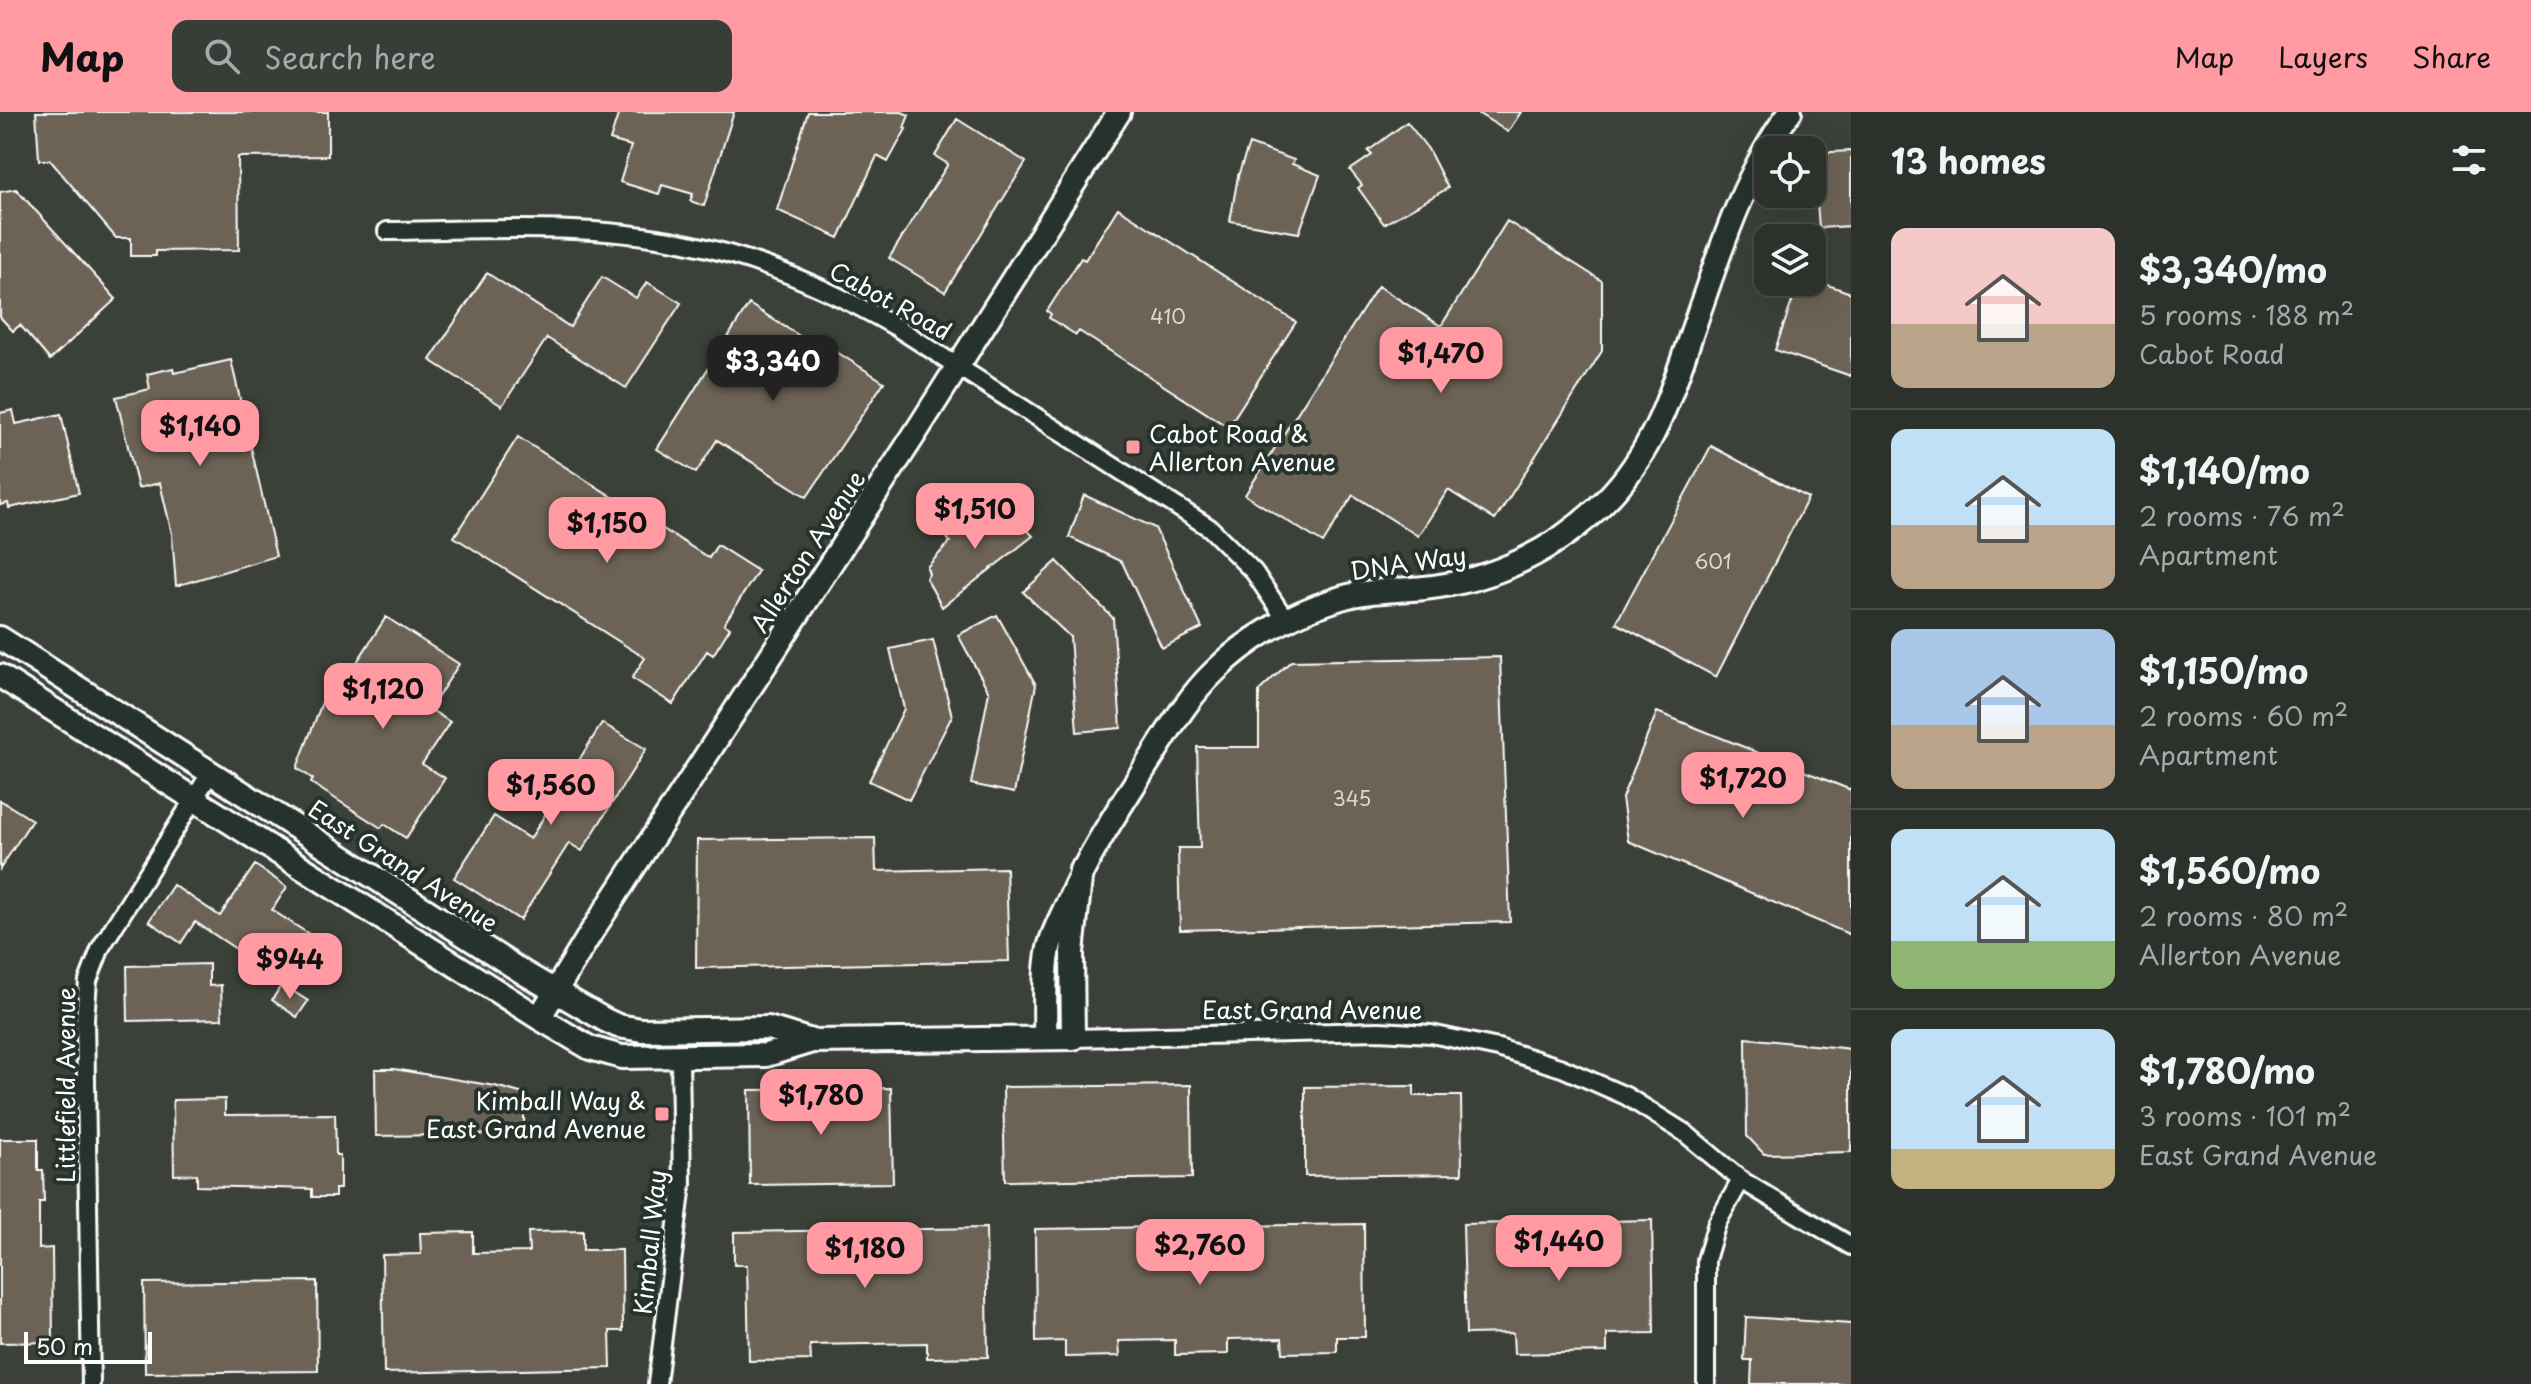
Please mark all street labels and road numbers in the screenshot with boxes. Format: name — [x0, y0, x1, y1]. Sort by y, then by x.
street label: Cabot Road — [823, 252, 959, 348]
street label: Allerton Avenue — [741, 463, 873, 639]
street label: DNA Way — [1348, 536, 1468, 588]
street label: East Grand Avenue — [302, 790, 506, 940]
street label: Littlefield Avenue — [47, 987, 83, 1183]
street label: East Grand Avenue — [1202, 991, 1422, 1027]
street label: Kimball Way — [624, 1168, 674, 1316]

